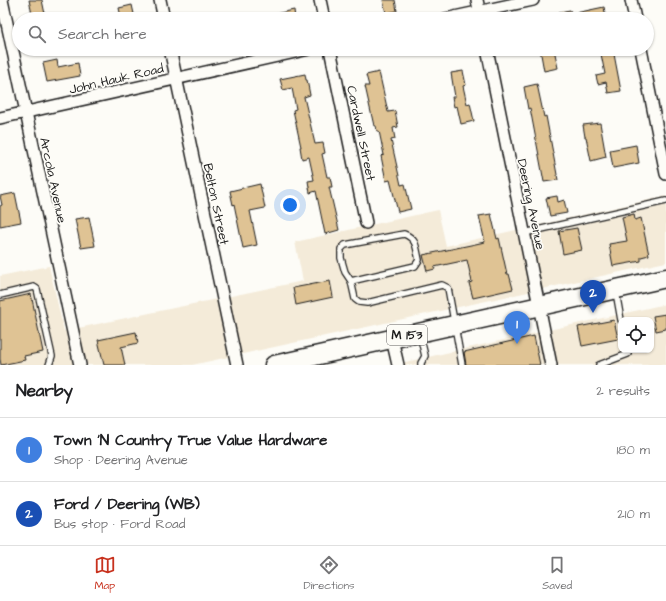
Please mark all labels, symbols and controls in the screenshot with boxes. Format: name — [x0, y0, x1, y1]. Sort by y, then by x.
search box — [12, 12, 654, 56]
icon: search — [26, 23, 48, 45]
text: Search here — [58, 24, 147, 45]
street label: John Hauk Road — [67, 59, 166, 99]
street label: Cardwell Street — [342, 84, 380, 183]
street label: Arcola Avenue — [35, 136, 71, 225]
street label: Deering Avenue — [512, 157, 549, 251]
street label: Belton Street — [199, 162, 234, 247]
your location — [280, 195, 300, 215]
pin: 2 — [580, 280, 606, 313]
pin: 1 — [504, 311, 530, 344]
map controls — [618, 317, 654, 353]
button: locate — [618, 317, 654, 353]
road number: M 153 — [387, 325, 427, 345]
text: Nearby — [16, 379, 73, 403]
text: 2 results — [596, 382, 650, 400]
text: Town 'N Country True Value Hardware — [54, 430, 327, 451]
text: 1 — [28, 441, 30, 459]
text: 180 m — [616, 441, 650, 459]
text: Shop · Deering Avenue — [54, 451, 188, 469]
text: Ford / Deering (WB) — [54, 494, 200, 515]
text: 2 — [25, 505, 33, 523]
text: 210 m — [617, 505, 650, 523]
text: Bus stop · Ford Road — [54, 515, 185, 533]
tab: Map — [94, 554, 116, 593]
tab: Directions — [303, 554, 355, 593]
tab: Saved — [542, 554, 572, 593]

